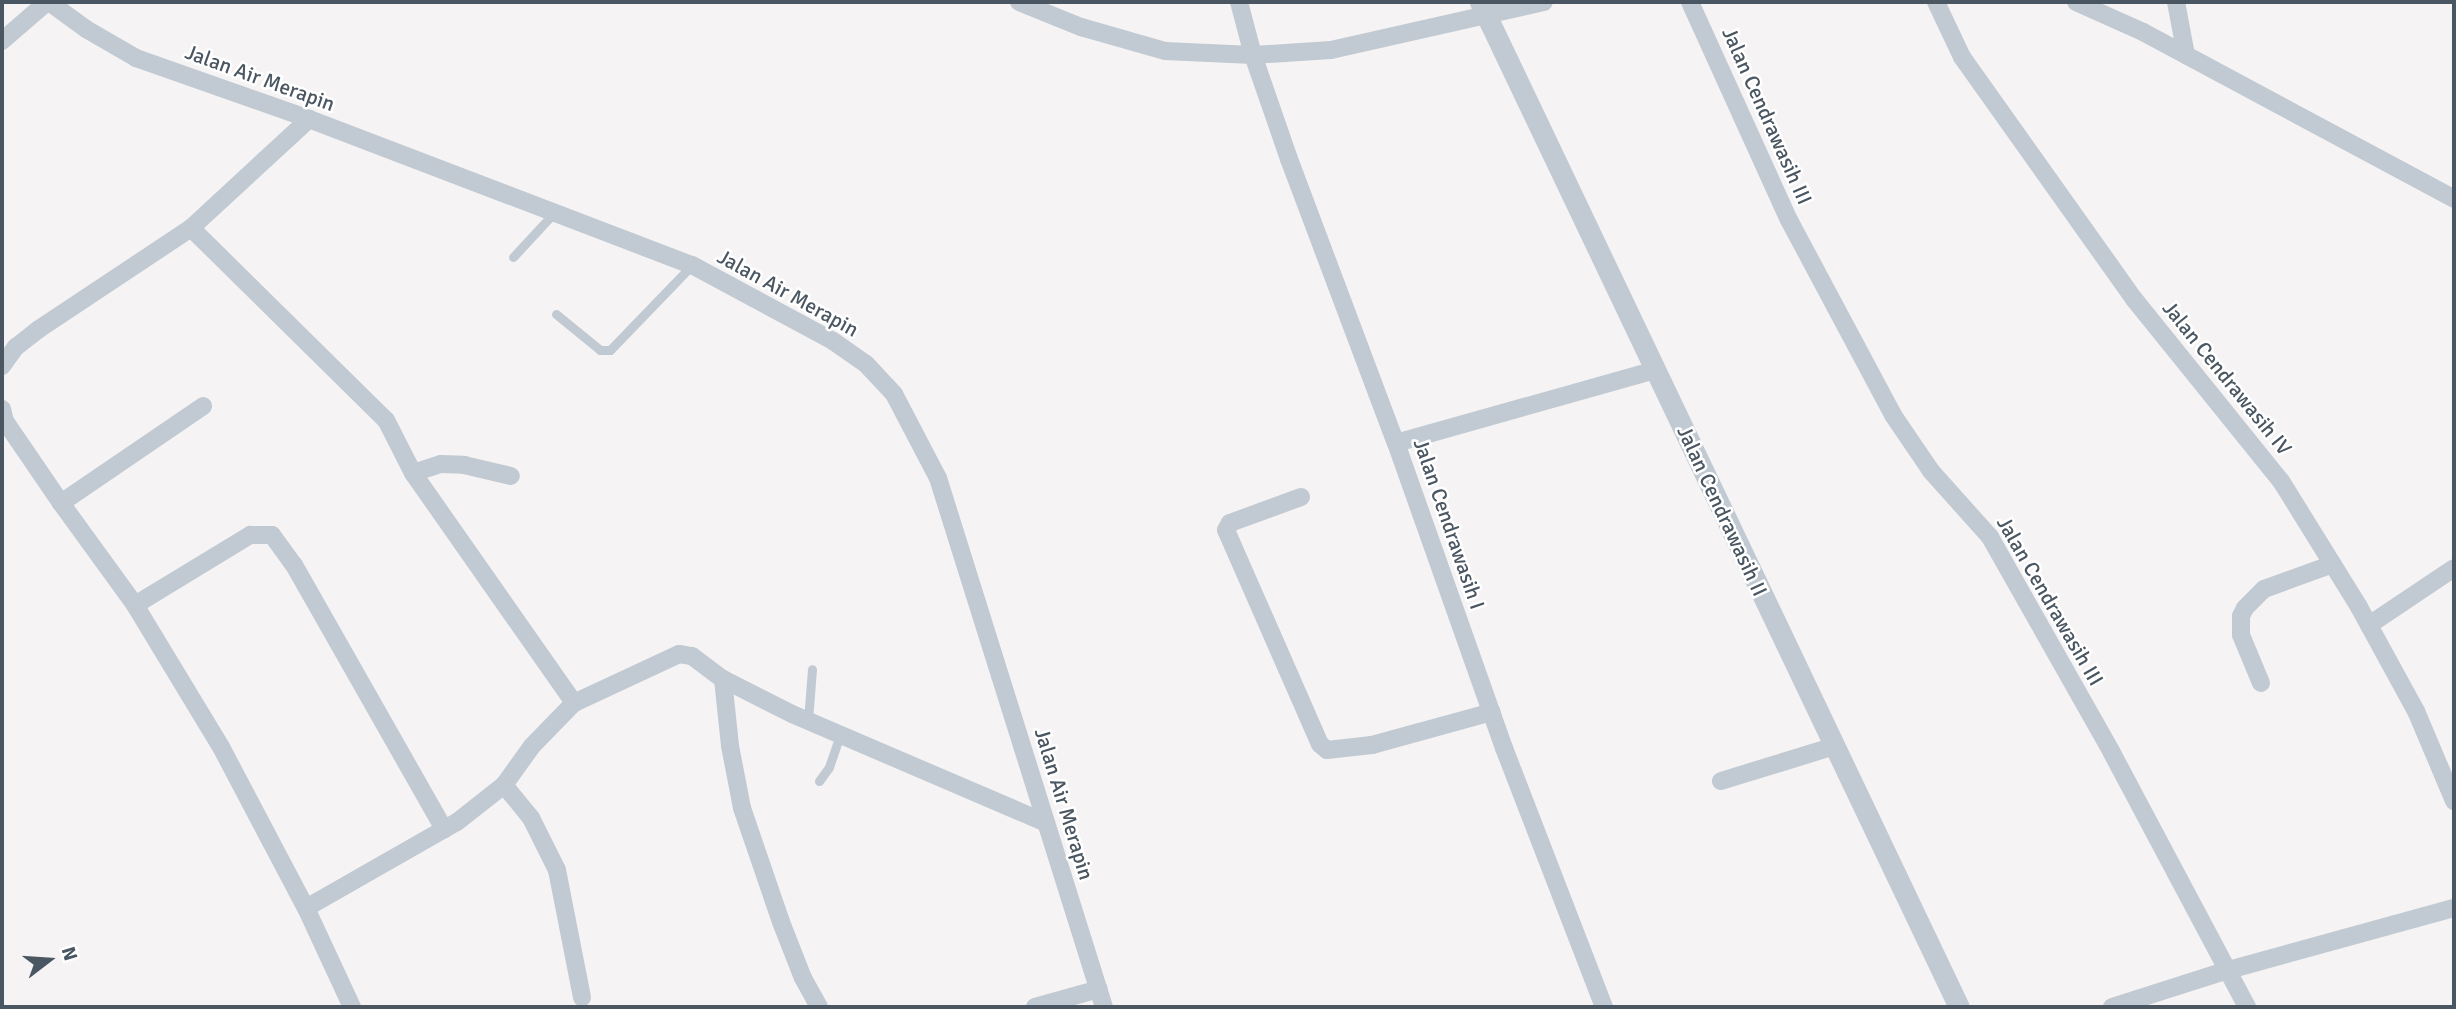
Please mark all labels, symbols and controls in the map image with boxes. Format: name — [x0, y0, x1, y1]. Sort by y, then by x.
street label: Jalan Cendrawasih III — [1717, 24, 1817, 208]
street label: Jalan Air Merapin — [182, 39, 338, 117]
street label: Jalan Air Merapin — [713, 244, 863, 342]
street label: Jalan Cendrawasih IV — [2157, 296, 2297, 460]
street label: Jalan Cendrawasih II — [1672, 422, 1772, 600]
street label: Jalan Cendrawasih I — [1408, 435, 1490, 613]
street label: Jalan Cendrawasih III — [1991, 512, 2109, 690]
street label: Jalan Air Merapin — [1029, 725, 1099, 883]
north arrow — [14, 925, 84, 995]
text: N — [56, 944, 82, 964]

